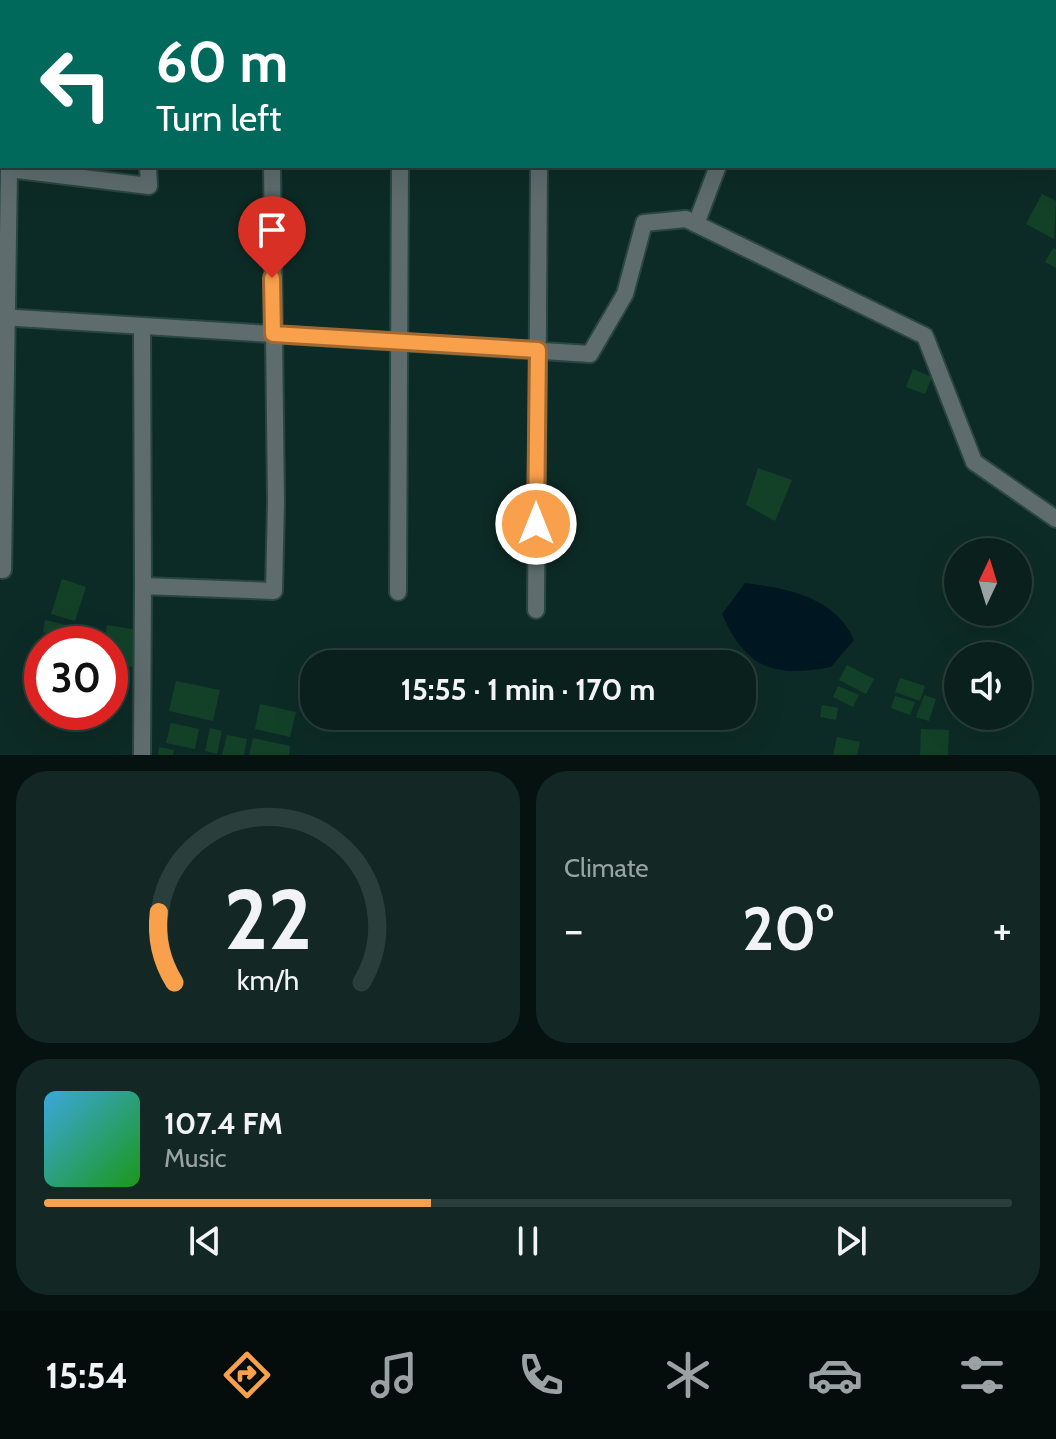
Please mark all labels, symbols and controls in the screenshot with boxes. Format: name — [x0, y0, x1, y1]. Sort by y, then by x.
text: 60 m — [156, 28, 288, 96]
icon: left — [24, 32, 128, 136]
text: Turn left — [156, 96, 281, 140]
pin — [238, 196, 306, 278]
icon: arrive — [250, 208, 294, 252]
position arrow — [494, 482, 578, 566]
north arrow — [944, 538, 1032, 626]
map controls — [944, 538, 1032, 730]
speed limit sign: 30 — [24, 626, 128, 730]
button: sound — [944, 642, 1032, 730]
text: 15:55 · 1 min · 170 m — [401, 671, 655, 708]
text: Climate — [564, 852, 649, 884]
text: 22 — [224, 869, 312, 970]
text: 20° — [742, 892, 834, 965]
text: − — [564, 903, 583, 956]
text: + — [993, 903, 1012, 956]
text: km/h — [237, 962, 299, 997]
text: 107.4 FM — [164, 1105, 283, 1142]
text: Music — [164, 1142, 227, 1174]
icon: previous — [183, 1219, 227, 1263]
icon: pause — [506, 1219, 550, 1263]
icon: next — [829, 1219, 873, 1263]
icon: directions — [219, 1347, 275, 1403]
icon: music — [366, 1347, 422, 1403]
icon: phone — [513, 1347, 569, 1403]
icon: climate — [660, 1347, 716, 1403]
icon: car — [807, 1347, 863, 1403]
icon: filters — [954, 1347, 1010, 1403]
text: 15:54 — [46, 1353, 128, 1397]

